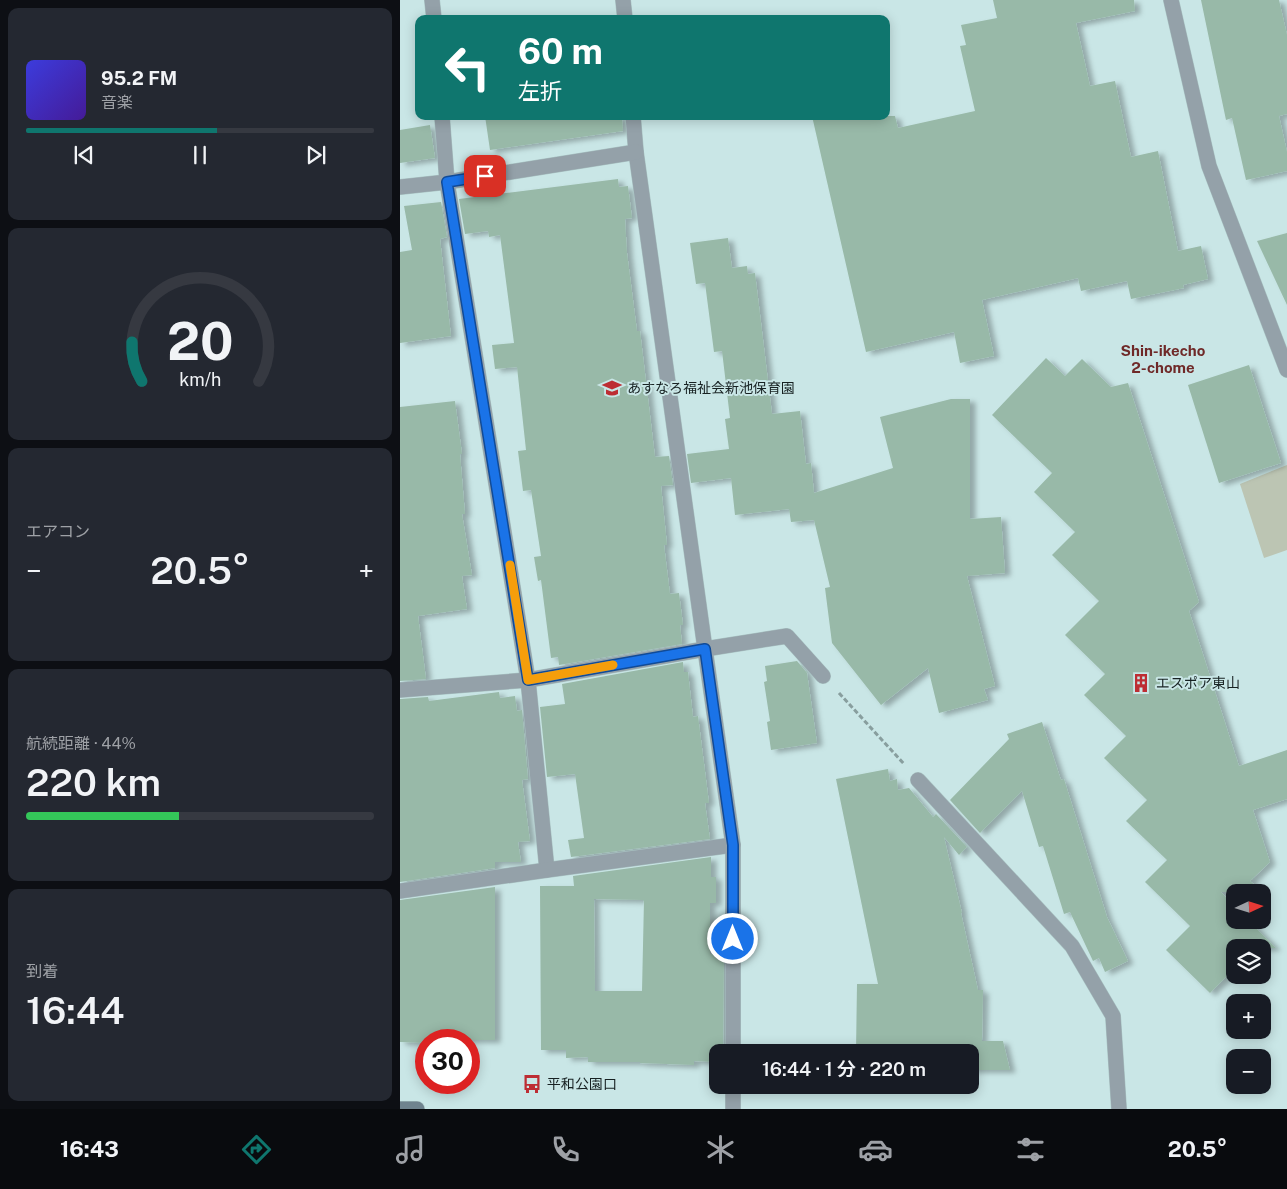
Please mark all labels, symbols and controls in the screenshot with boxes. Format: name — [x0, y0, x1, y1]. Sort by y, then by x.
text: 60 m — [518, 31, 603, 72]
icon: left — [435, 35, 500, 100]
text: 95.2 FM — [101, 67, 177, 89]
text: 左折 — [518, 78, 562, 104]
text: 音楽 — [101, 93, 133, 112]
icon: previous — [70, 141, 98, 169]
icon: pause — [186, 141, 214, 169]
icon: next — [302, 141, 330, 169]
pin — [464, 155, 506, 197]
icon: arrive — [471, 162, 499, 190]
text: 20 — [167, 311, 233, 372]
district label: Shin-ikecho 2-chome — [1121, 342, 1206, 376]
text: km/h — [179, 369, 221, 390]
school or university icon: あすなろ福祉会新池保育園 — [601, 377, 623, 399]
place label: あすなろ福祉会新池保育園 — [627, 380, 795, 396]
text: エアコン — [26, 522, 90, 541]
text: 20.5° — [150, 548, 250, 593]
text: − — [26, 554, 42, 587]
text: + — [358, 554, 374, 587]
building icon: エスポア東山 — [1130, 672, 1152, 694]
place label: エスポア東山 — [1156, 675, 1240, 691]
text: 航続距離 · 44% — [26, 734, 136, 753]
text: 220 km — [26, 760, 161, 805]
north arrow — [1226, 884, 1271, 929]
map controls — [1226, 884, 1271, 1094]
position arrow — [706, 912, 758, 964]
button: layers — [1226, 939, 1271, 984]
text: 到着 — [26, 962, 58, 981]
text: 16:44 — [26, 988, 125, 1033]
button: + — [1226, 994, 1271, 1039]
speed limit sign: 30 — [415, 1029, 480, 1094]
button: − — [1226, 1049, 1271, 1094]
text: 16:44 · 1 分 · 220 m — [762, 1058, 926, 1080]
bus stop icon: 平和公園口 — [521, 1073, 543, 1095]
place label: 平和公園口 — [547, 1076, 617, 1092]
icon: directions — [239, 1132, 274, 1167]
icon: music — [393, 1132, 428, 1167]
icon: phone — [548, 1132, 583, 1167]
icon: climate — [703, 1132, 738, 1167]
icon: car — [858, 1132, 893, 1167]
icon: filters — [1013, 1132, 1048, 1167]
text: 16:43 — [60, 1136, 119, 1162]
text: 20.5° — [1168, 1136, 1227, 1162]

